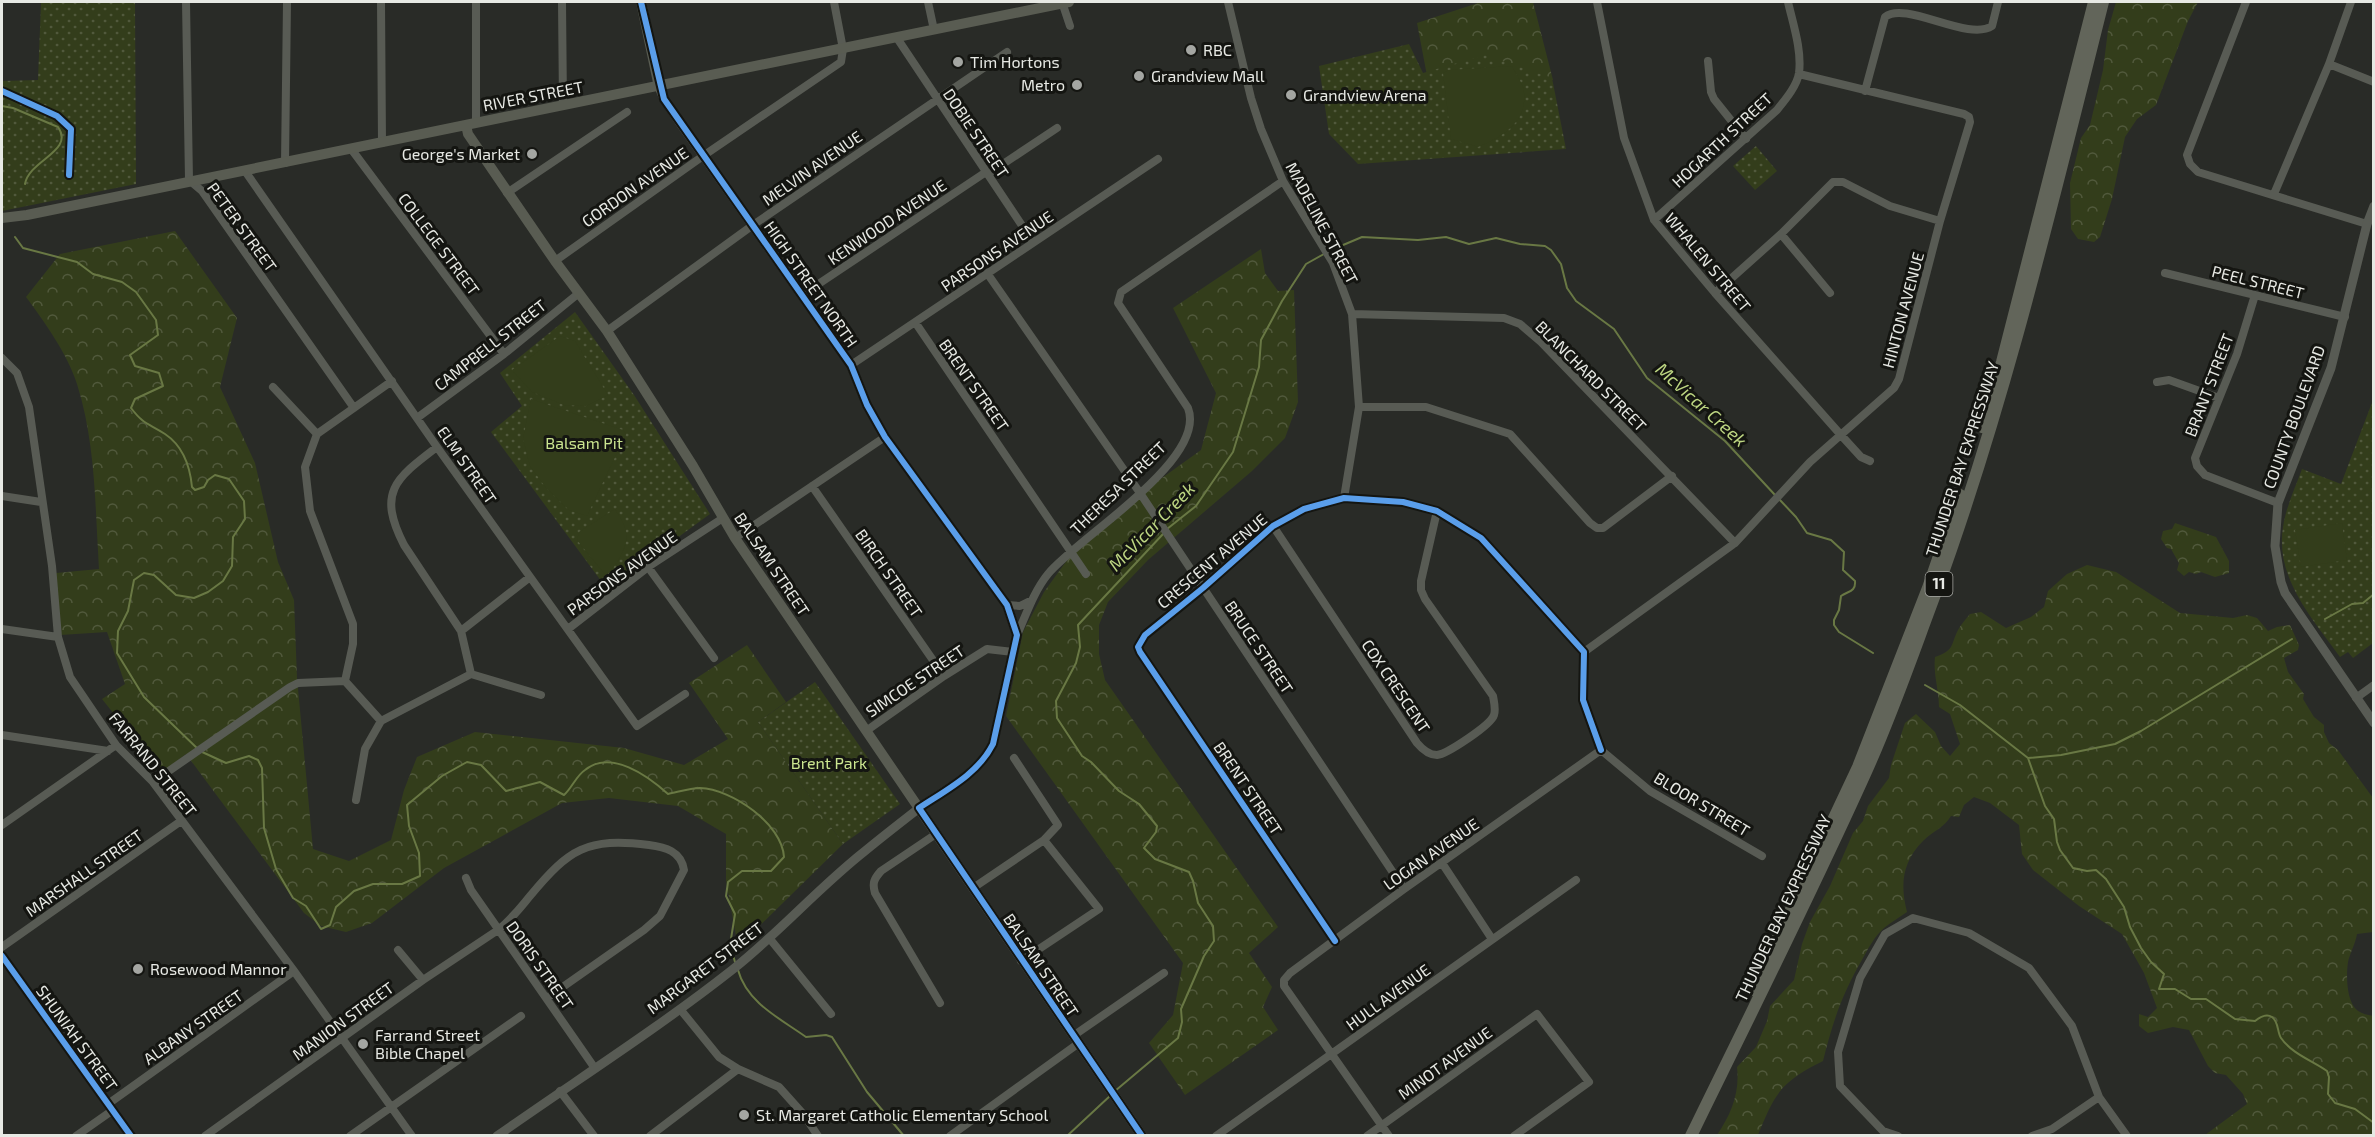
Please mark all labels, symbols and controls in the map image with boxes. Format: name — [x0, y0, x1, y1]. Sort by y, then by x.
place label: RBC — [1203, 40, 1232, 59]
marker: RBC — [1184, 43, 1198, 57]
place label: Tim Hortons — [970, 52, 1060, 71]
marker: Tim Hortons — [951, 55, 965, 69]
place label: Grandview Mall — [1151, 66, 1265, 85]
marker: Grandview Mall — [1132, 69, 1146, 83]
place label: Metro — [1021, 75, 1065, 94]
street label: RIVER STREET — [481, 76, 585, 115]
marker: Metro — [1070, 78, 1084, 92]
street label: DOBIE STREET — [940, 85, 1013, 181]
place label: Grandview Arena — [1303, 85, 1427, 104]
marker: Grandview Arena — [1284, 88, 1298, 102]
street label: HOGARTH STREET — [1668, 88, 1776, 191]
street label: MELVIN AVENUE — [758, 126, 865, 209]
street label: GORDON AVENUE — [578, 143, 692, 230]
place label: George's Market — [402, 144, 520, 163]
marker: George's Market — [525, 147, 539, 161]
street label: MADELINE STREET — [1282, 159, 1363, 287]
street label: KENWOOD AVENUE — [824, 175, 950, 268]
street label: PETER STREET — [204, 178, 281, 275]
street label: COLLEGE STREET — [395, 189, 484, 298]
street label: PARSONS AVENUE — [937, 206, 1056, 295]
street label: WHALEN STREET — [1662, 208, 1755, 315]
street label: HIGH STREET NORTH — [761, 217, 862, 350]
street label: HINTON AVENUE — [1878, 250, 1927, 370]
street label: PEEL STREET — [2210, 261, 2306, 302]
street label: CAMPBELL STREET — [430, 295, 549, 394]
street label: BLANCHARD STREET — [1532, 316, 1651, 435]
street label: BRANT STREET — [2180, 331, 2237, 439]
street label: BRENT STREET — [936, 335, 1013, 434]
street label: COUNTY BOULEVARD — [2259, 343, 2328, 491]
water label: McVicar Creek — [1652, 358, 1752, 451]
street label: THUNDER BAY EXPRESSWAY — [1921, 359, 2002, 559]
street label: ELM STREET — [434, 422, 501, 507]
park label: Balsam Pit — [545, 433, 623, 452]
street label: THERESA STREET — [1066, 437, 1169, 538]
water label: McVicar Creek — [1103, 477, 1199, 575]
street label: BALSAM STREET — [731, 509, 814, 619]
street label: CRESCENT AVENUE — [1153, 509, 1270, 612]
street label: BIRCH STREET — [852, 525, 927, 620]
street label: PARSONS AVENUE — [563, 526, 680, 619]
road number: 11 — [1926, 572, 1952, 596]
street label: BRUCE STREET — [1221, 597, 1297, 697]
street label: COX CRESCENT — [1358, 636, 1435, 736]
street label: SIMCOE STREET — [862, 641, 968, 721]
street label: FARRAND STREET — [106, 708, 201, 820]
street label: BRENT STREET — [1210, 738, 1286, 838]
park label: Brent Park — [791, 753, 867, 772]
street label: BLOOR STREET — [1651, 768, 1753, 840]
street label: THUNDER BAY EXPRESSWAY — [1731, 811, 1834, 1004]
street label: LOGAN AVENUE — [1379, 814, 1482, 894]
street label: MARSHALL STREET — [22, 825, 146, 920]
street label: BALSAM STREET — [1000, 910, 1083, 1020]
street label: DORIS STREET — [503, 917, 578, 1012]
street label: MARGARET STREET — [643, 918, 767, 1017]
place label: Rosewood Mannor — [150, 959, 287, 978]
street label: HULL AVENUE — [1342, 960, 1434, 1034]
marker: Rosewood Mannor — [131, 962, 145, 976]
street label: MANION STREET — [288, 978, 397, 1064]
street label: SHUNIAH STREET — [33, 981, 122, 1094]
street label: ALBANY STREET — [139, 985, 246, 1068]
street label: MINOT AVENUE — [1394, 1022, 1495, 1103]
place label: Farrand Street Bible Chapel — [375, 1025, 480, 1062]
marker: Farrand Street Bible Chapel — [356, 1037, 370, 1051]
place label: St. Margaret Catholic Elementary School — [756, 1105, 1048, 1124]
marker: St. Margaret Catholic Elementary School — [737, 1108, 751, 1122]

